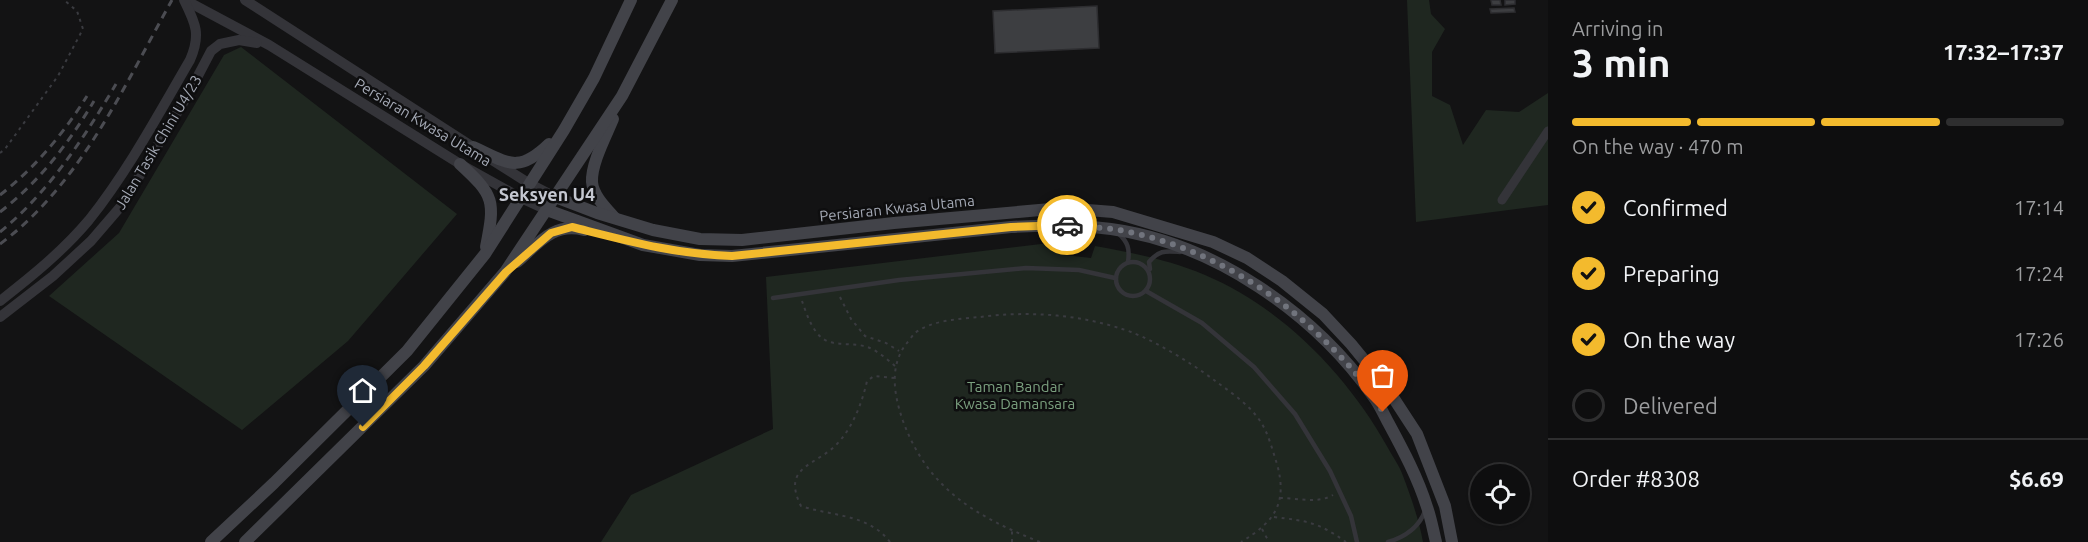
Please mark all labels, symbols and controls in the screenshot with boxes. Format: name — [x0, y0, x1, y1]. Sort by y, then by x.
text: Arriving in — [1572, 17, 1663, 40]
text: 17:32–17:37 — [1943, 39, 2064, 64]
text: 3 min — [1572, 41, 1671, 84]
street label: Jalan Tasik Chini U4/23 — [111, 72, 205, 212]
street label: Persiaran Kwasa Utama — [352, 75, 494, 169]
text: On the way · 470 m — [1572, 135, 1744, 158]
district label: Seksyen U4 — [499, 184, 595, 204]
street label: Persiaran Kwasa Utama — [819, 191, 975, 225]
icon: check — [1572, 191, 1605, 224]
courier — [1037, 195, 1097, 255]
text: Confirmed — [1623, 195, 1728, 220]
text: 17:14 — [2014, 196, 2064, 219]
icon: car — [1051, 209, 1084, 242]
icon: check — [1572, 257, 1605, 290]
text: Preparing — [1623, 261, 1720, 286]
text: 17:24 — [2014, 262, 2064, 285]
icon: check — [1572, 323, 1605, 356]
text: On the way — [1623, 327, 1735, 352]
text: 17:26 — [2014, 328, 2064, 351]
pin — [1357, 350, 1408, 412]
icon: bag — [1366, 359, 1399, 392]
pin — [337, 365, 388, 427]
icon: home — [346, 374, 379, 407]
park label: Taman Bandar Kwasa Damansara — [955, 378, 1075, 412]
text: Delivered — [1623, 393, 1718, 418]
map controls — [1470, 464, 1530, 524]
button: locate — [1470, 464, 1530, 524]
text: Order #8308 — [1572, 466, 1700, 491]
text: $6.69 — [2009, 466, 2064, 491]

